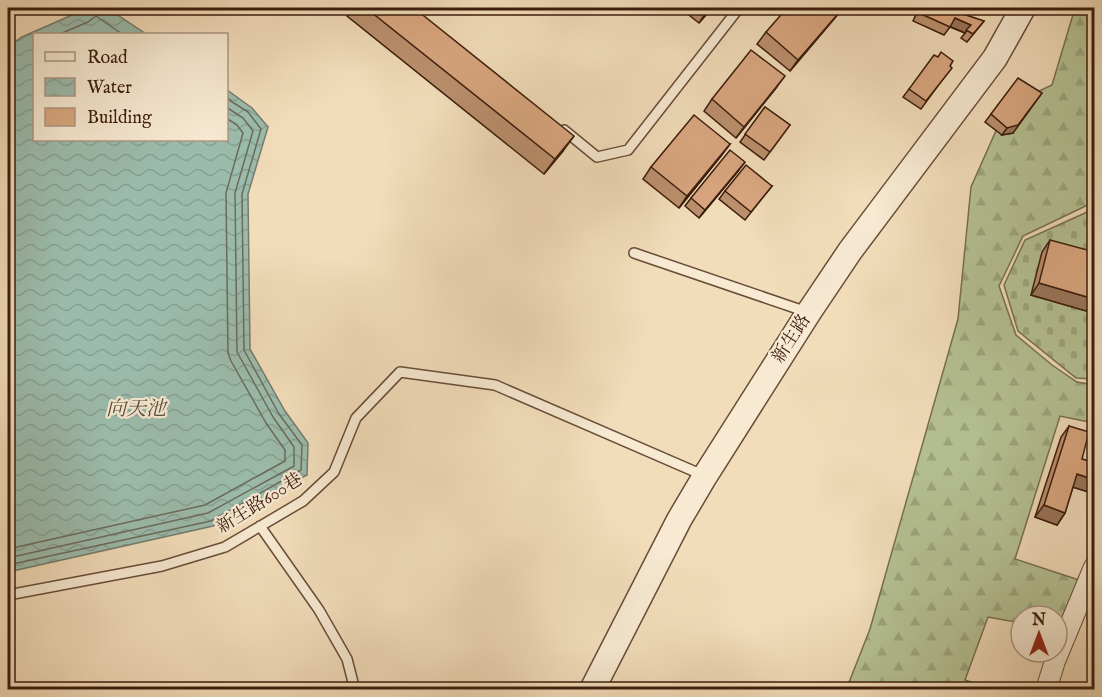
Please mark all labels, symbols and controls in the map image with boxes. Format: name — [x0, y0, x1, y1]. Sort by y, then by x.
legend — [33, 33, 228, 141]
text: Road — [87, 47, 128, 70]
text: Water — [87, 77, 132, 100]
text: Building — [87, 107, 152, 130]
street label: 新生路 — [768, 310, 816, 368]
water label: 向天池 — [106, 397, 168, 422]
street label: 新生路600巷 — [213, 468, 307, 540]
north arrow — [1009, 604, 1069, 664]
text: N — [1031, 611, 1046, 631]

